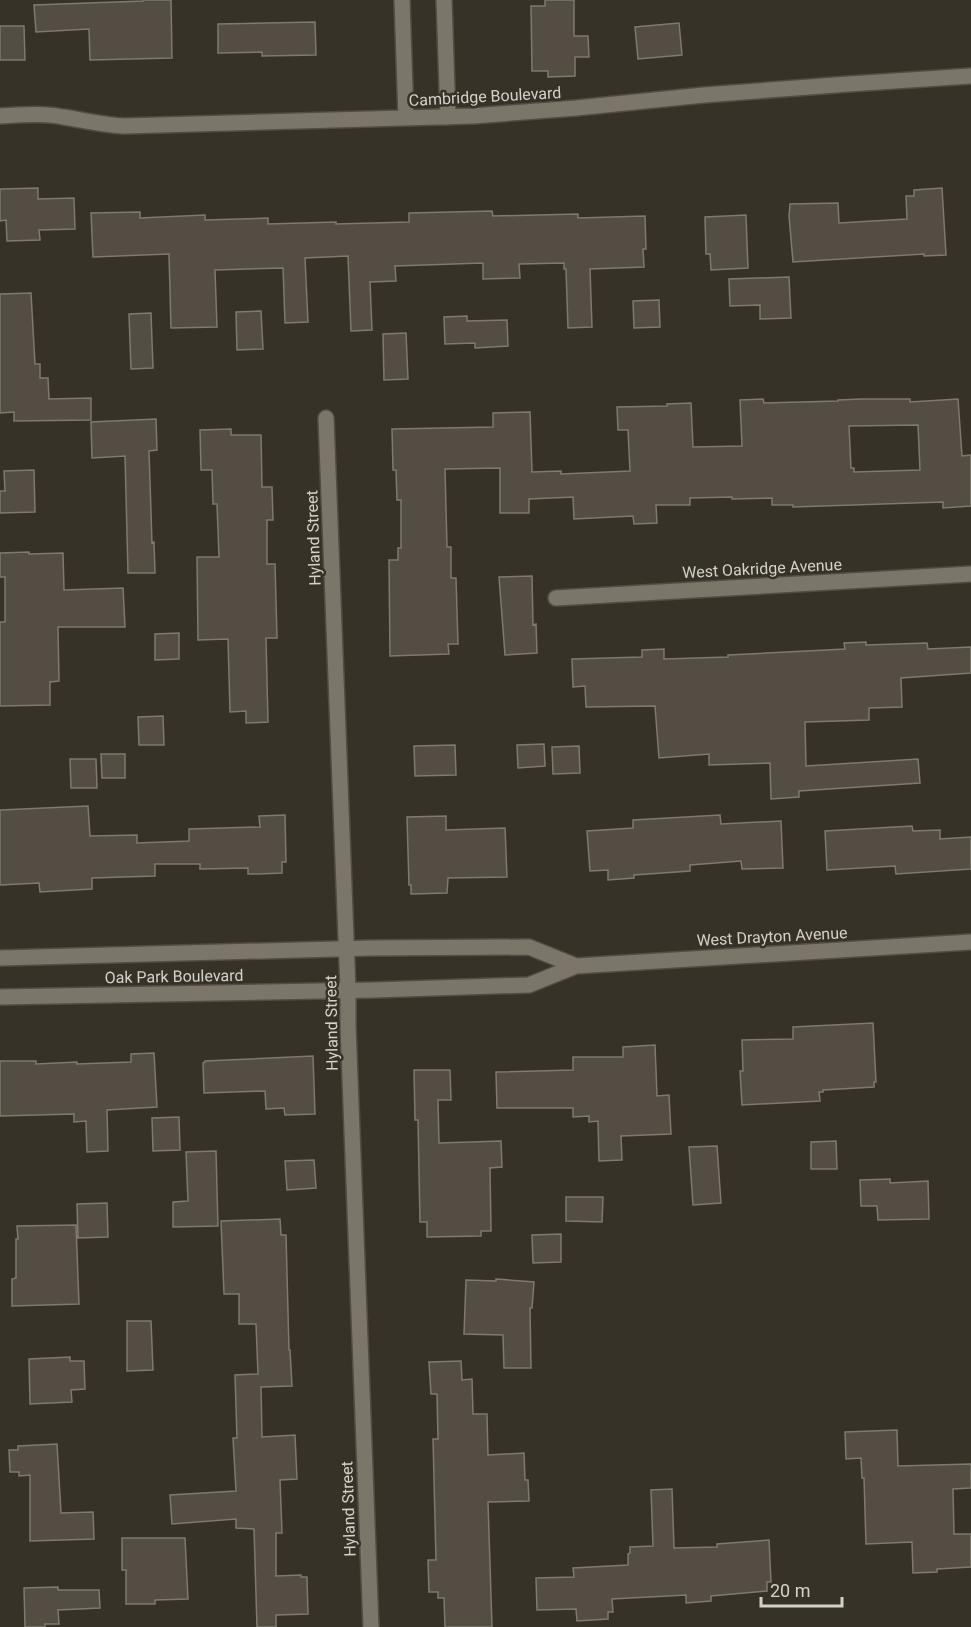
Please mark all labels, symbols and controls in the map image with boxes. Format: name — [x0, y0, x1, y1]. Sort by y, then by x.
street label: Cambridge Boulevard — [408, 83, 562, 110]
street label: Hyland Street — [302, 490, 325, 586]
street label: West Oakridge Avenue — [682, 555, 842, 582]
street label: West Drayton Avenue — [696, 923, 848, 950]
street label: Oak Park Boulevard — [104, 966, 244, 987]
street label: Hyland Street — [321, 975, 342, 1071]
street label: Hyland Street — [337, 1461, 360, 1557]
scale bar — [761, 1570, 842, 1608]
text: 20 m — [770, 1580, 810, 1601]

